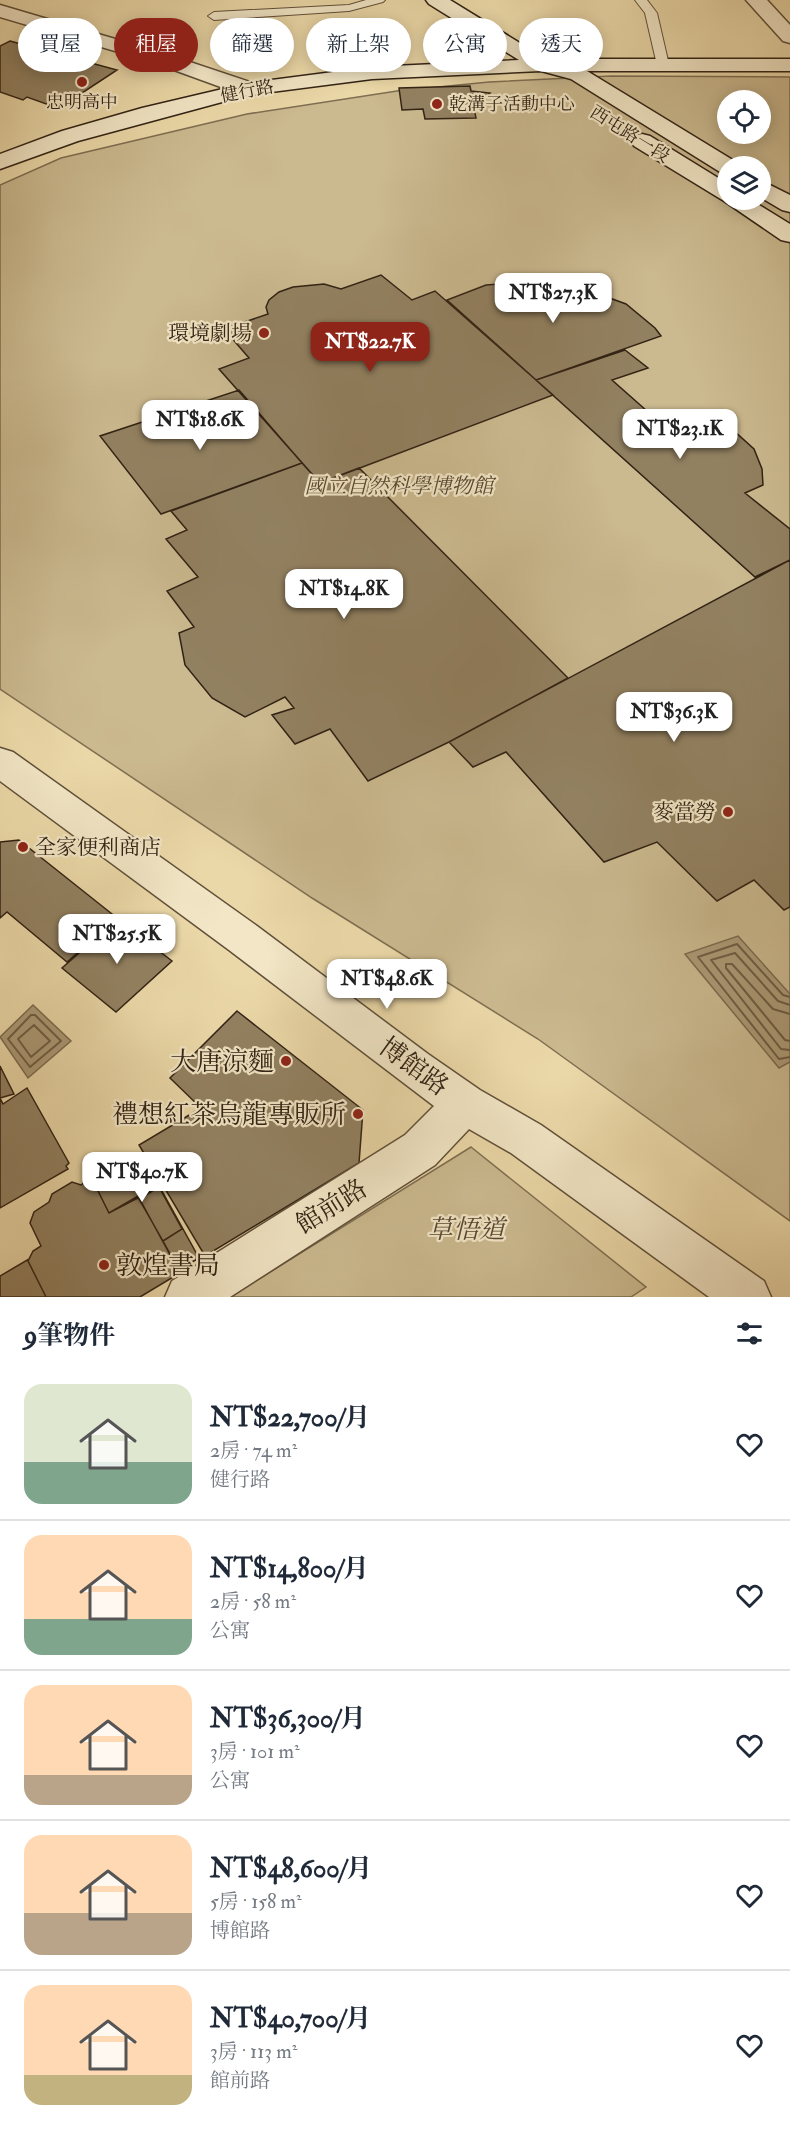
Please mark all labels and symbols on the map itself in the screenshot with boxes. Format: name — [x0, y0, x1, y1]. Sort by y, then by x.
marker: 忠明高中 — [75, 75, 89, 89]
street label: 健行路 — [218, 75, 276, 108]
place label: 忠明高中 — [46, 91, 118, 114]
place label: 乾溝子活動中心 — [449, 93, 575, 116]
marker: 乾溝子活動中心 — [430, 97, 444, 111]
street label: 西屯路一段 — [585, 101, 674, 168]
pin: NT$27.3K — [491, 273, 615, 324]
place label: 環境劇場 — [168, 320, 252, 347]
pin: NT$22.7K — [308, 322, 432, 373]
marker: 環境劇場 — [257, 326, 271, 340]
pin: NT$18.6K — [138, 400, 262, 451]
pin: NT$23.1K — [618, 409, 742, 460]
park label: 國立自然科學博物館 — [305, 473, 496, 500]
pin: NT$14.8K — [282, 569, 406, 620]
pin: NT$36.3K — [612, 692, 736, 743]
place label: 麥當勞 — [653, 799, 716, 826]
marker: 麥當勞 — [721, 805, 735, 819]
place label: 全家便利商店 — [35, 834, 161, 861]
marker: 全家便利商店 — [16, 840, 30, 854]
pin: NT$25.5K — [55, 914, 179, 965]
pin: NT$48.6K — [325, 959, 449, 1010]
street label: 博館路 — [372, 1031, 454, 1103]
place label: 大唐涼麵 — [170, 1046, 274, 1078]
marker: 大唐涼麵 — [279, 1054, 293, 1068]
place label: 禮想紅茶烏龍專販所 — [112, 1099, 346, 1131]
marker: 禮想紅茶烏龍專販所 — [351, 1107, 365, 1121]
pin: NT$40.7K — [80, 1152, 204, 1203]
street label: 館前路 — [290, 1173, 373, 1241]
park label: 草悟道 — [427, 1214, 508, 1246]
place label: 敦煌書局 — [116, 1250, 220, 1282]
marker: 敦煌書局 — [97, 1258, 111, 1272]

